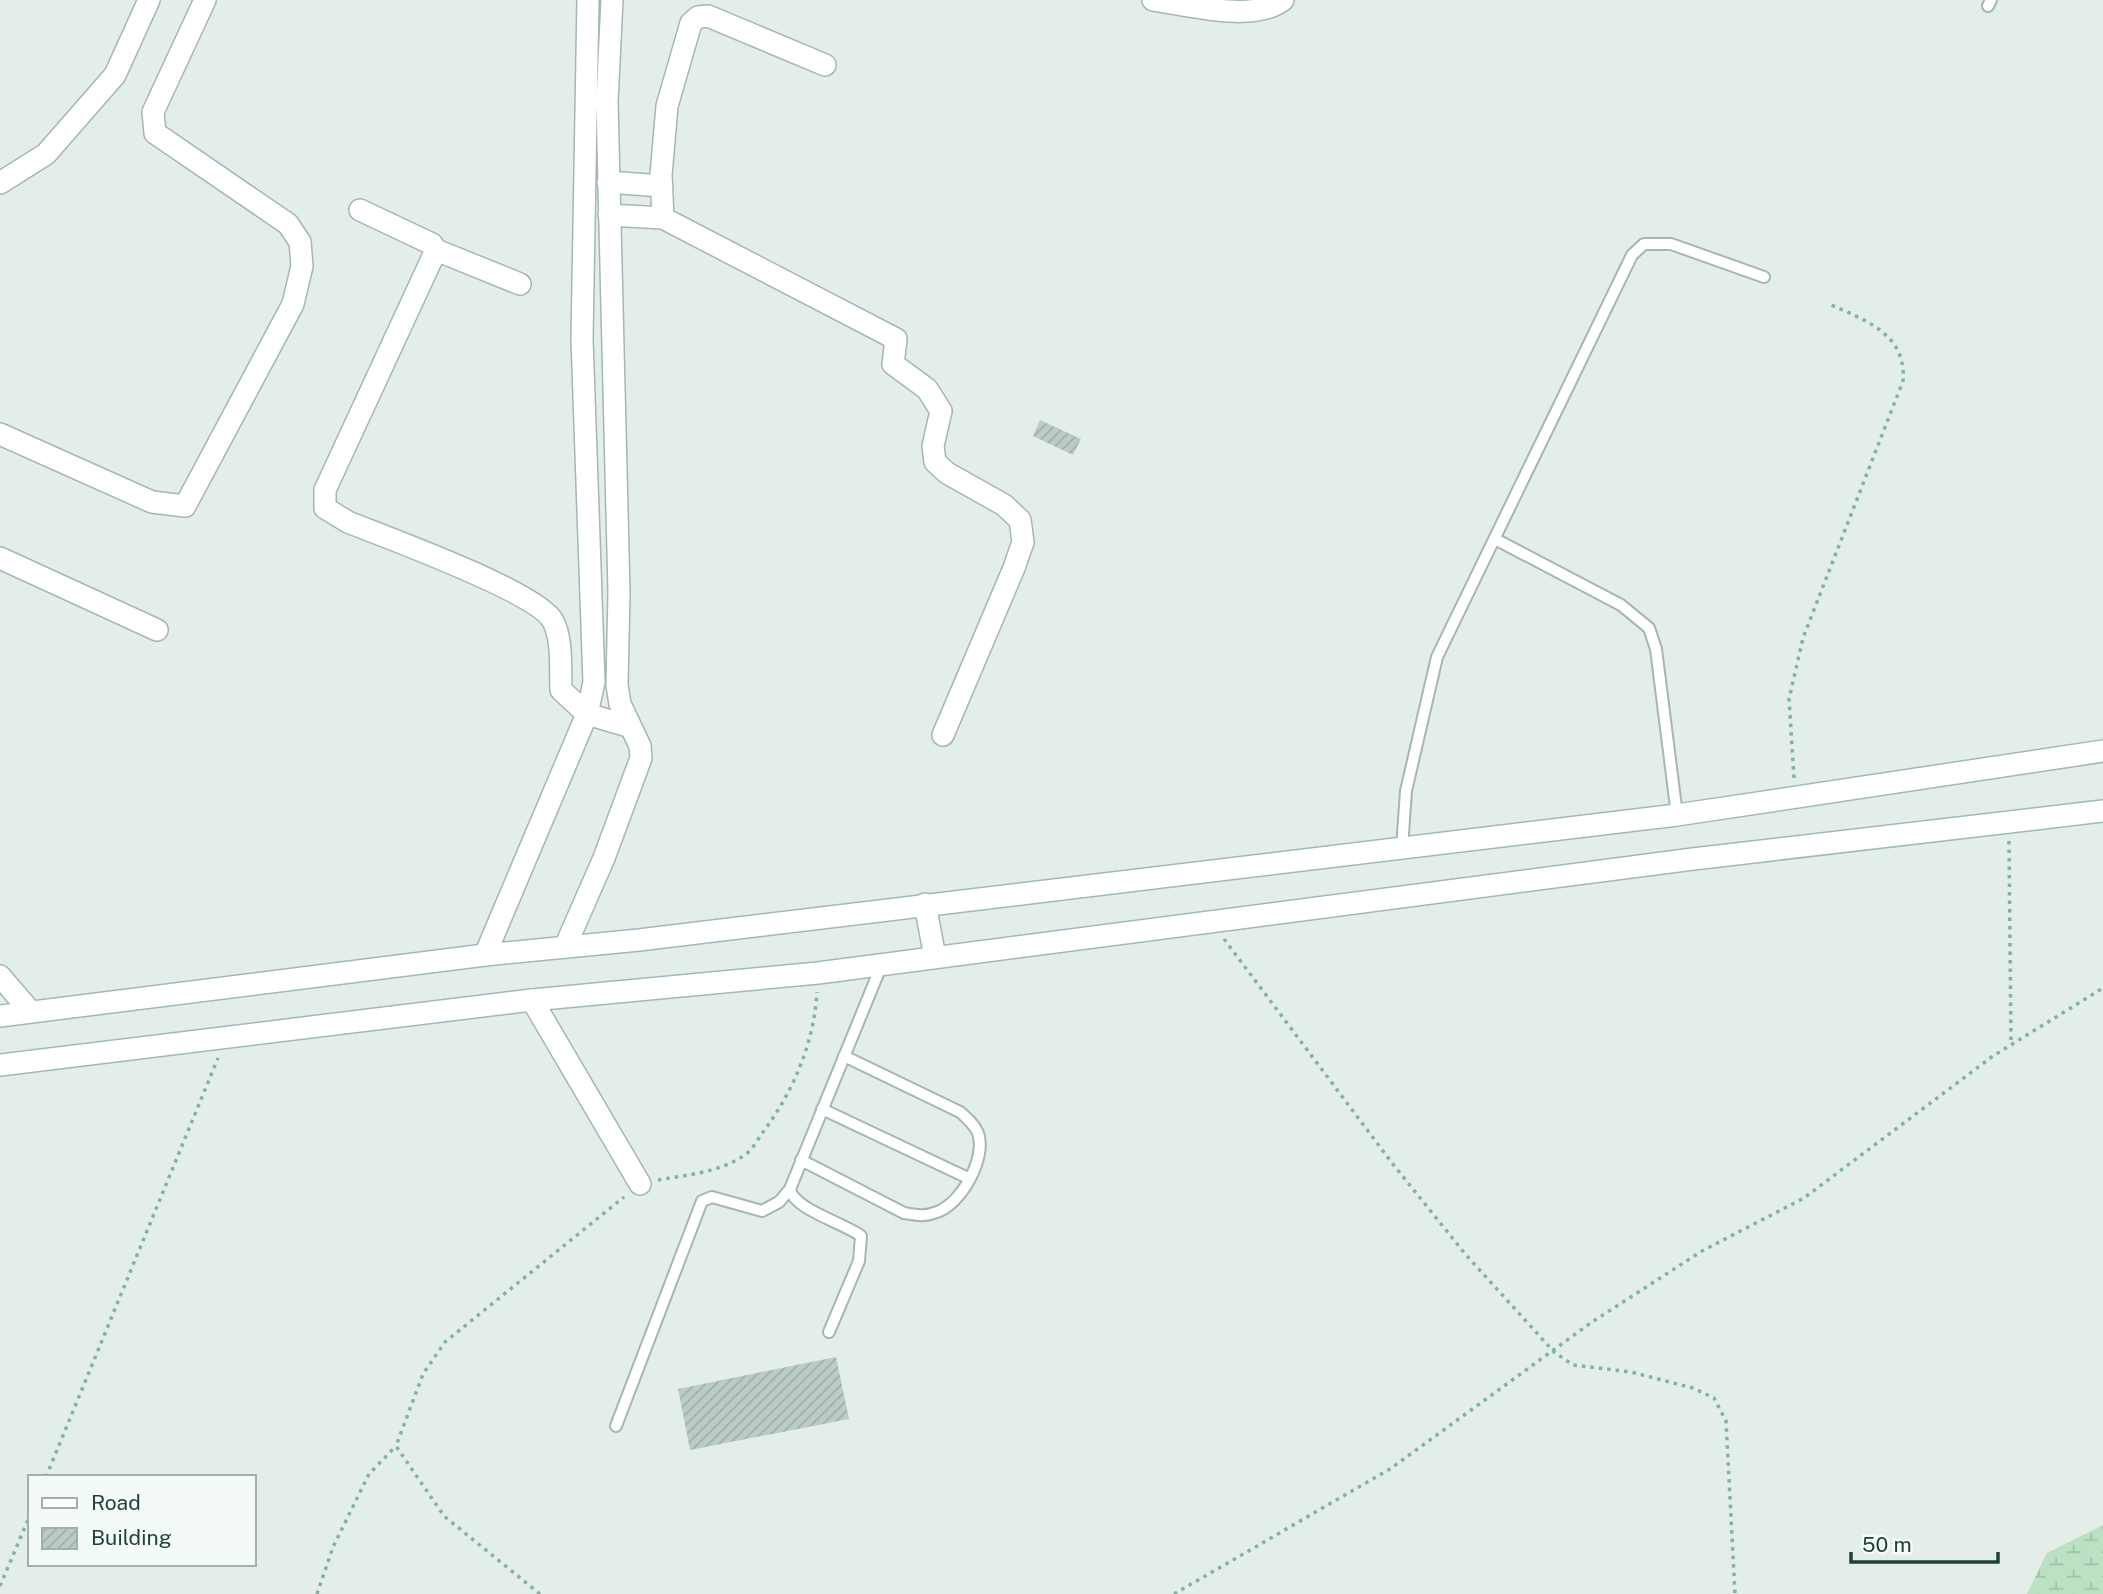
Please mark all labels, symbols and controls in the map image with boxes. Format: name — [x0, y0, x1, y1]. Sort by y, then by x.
legend — [28, 1475, 256, 1566]
text: Road — [91, 1490, 141, 1515]
scale bar — [1851, 1520, 1998, 1564]
text: Building — [91, 1525, 172, 1550]
text: 50 m — [1862, 1532, 1912, 1557]

